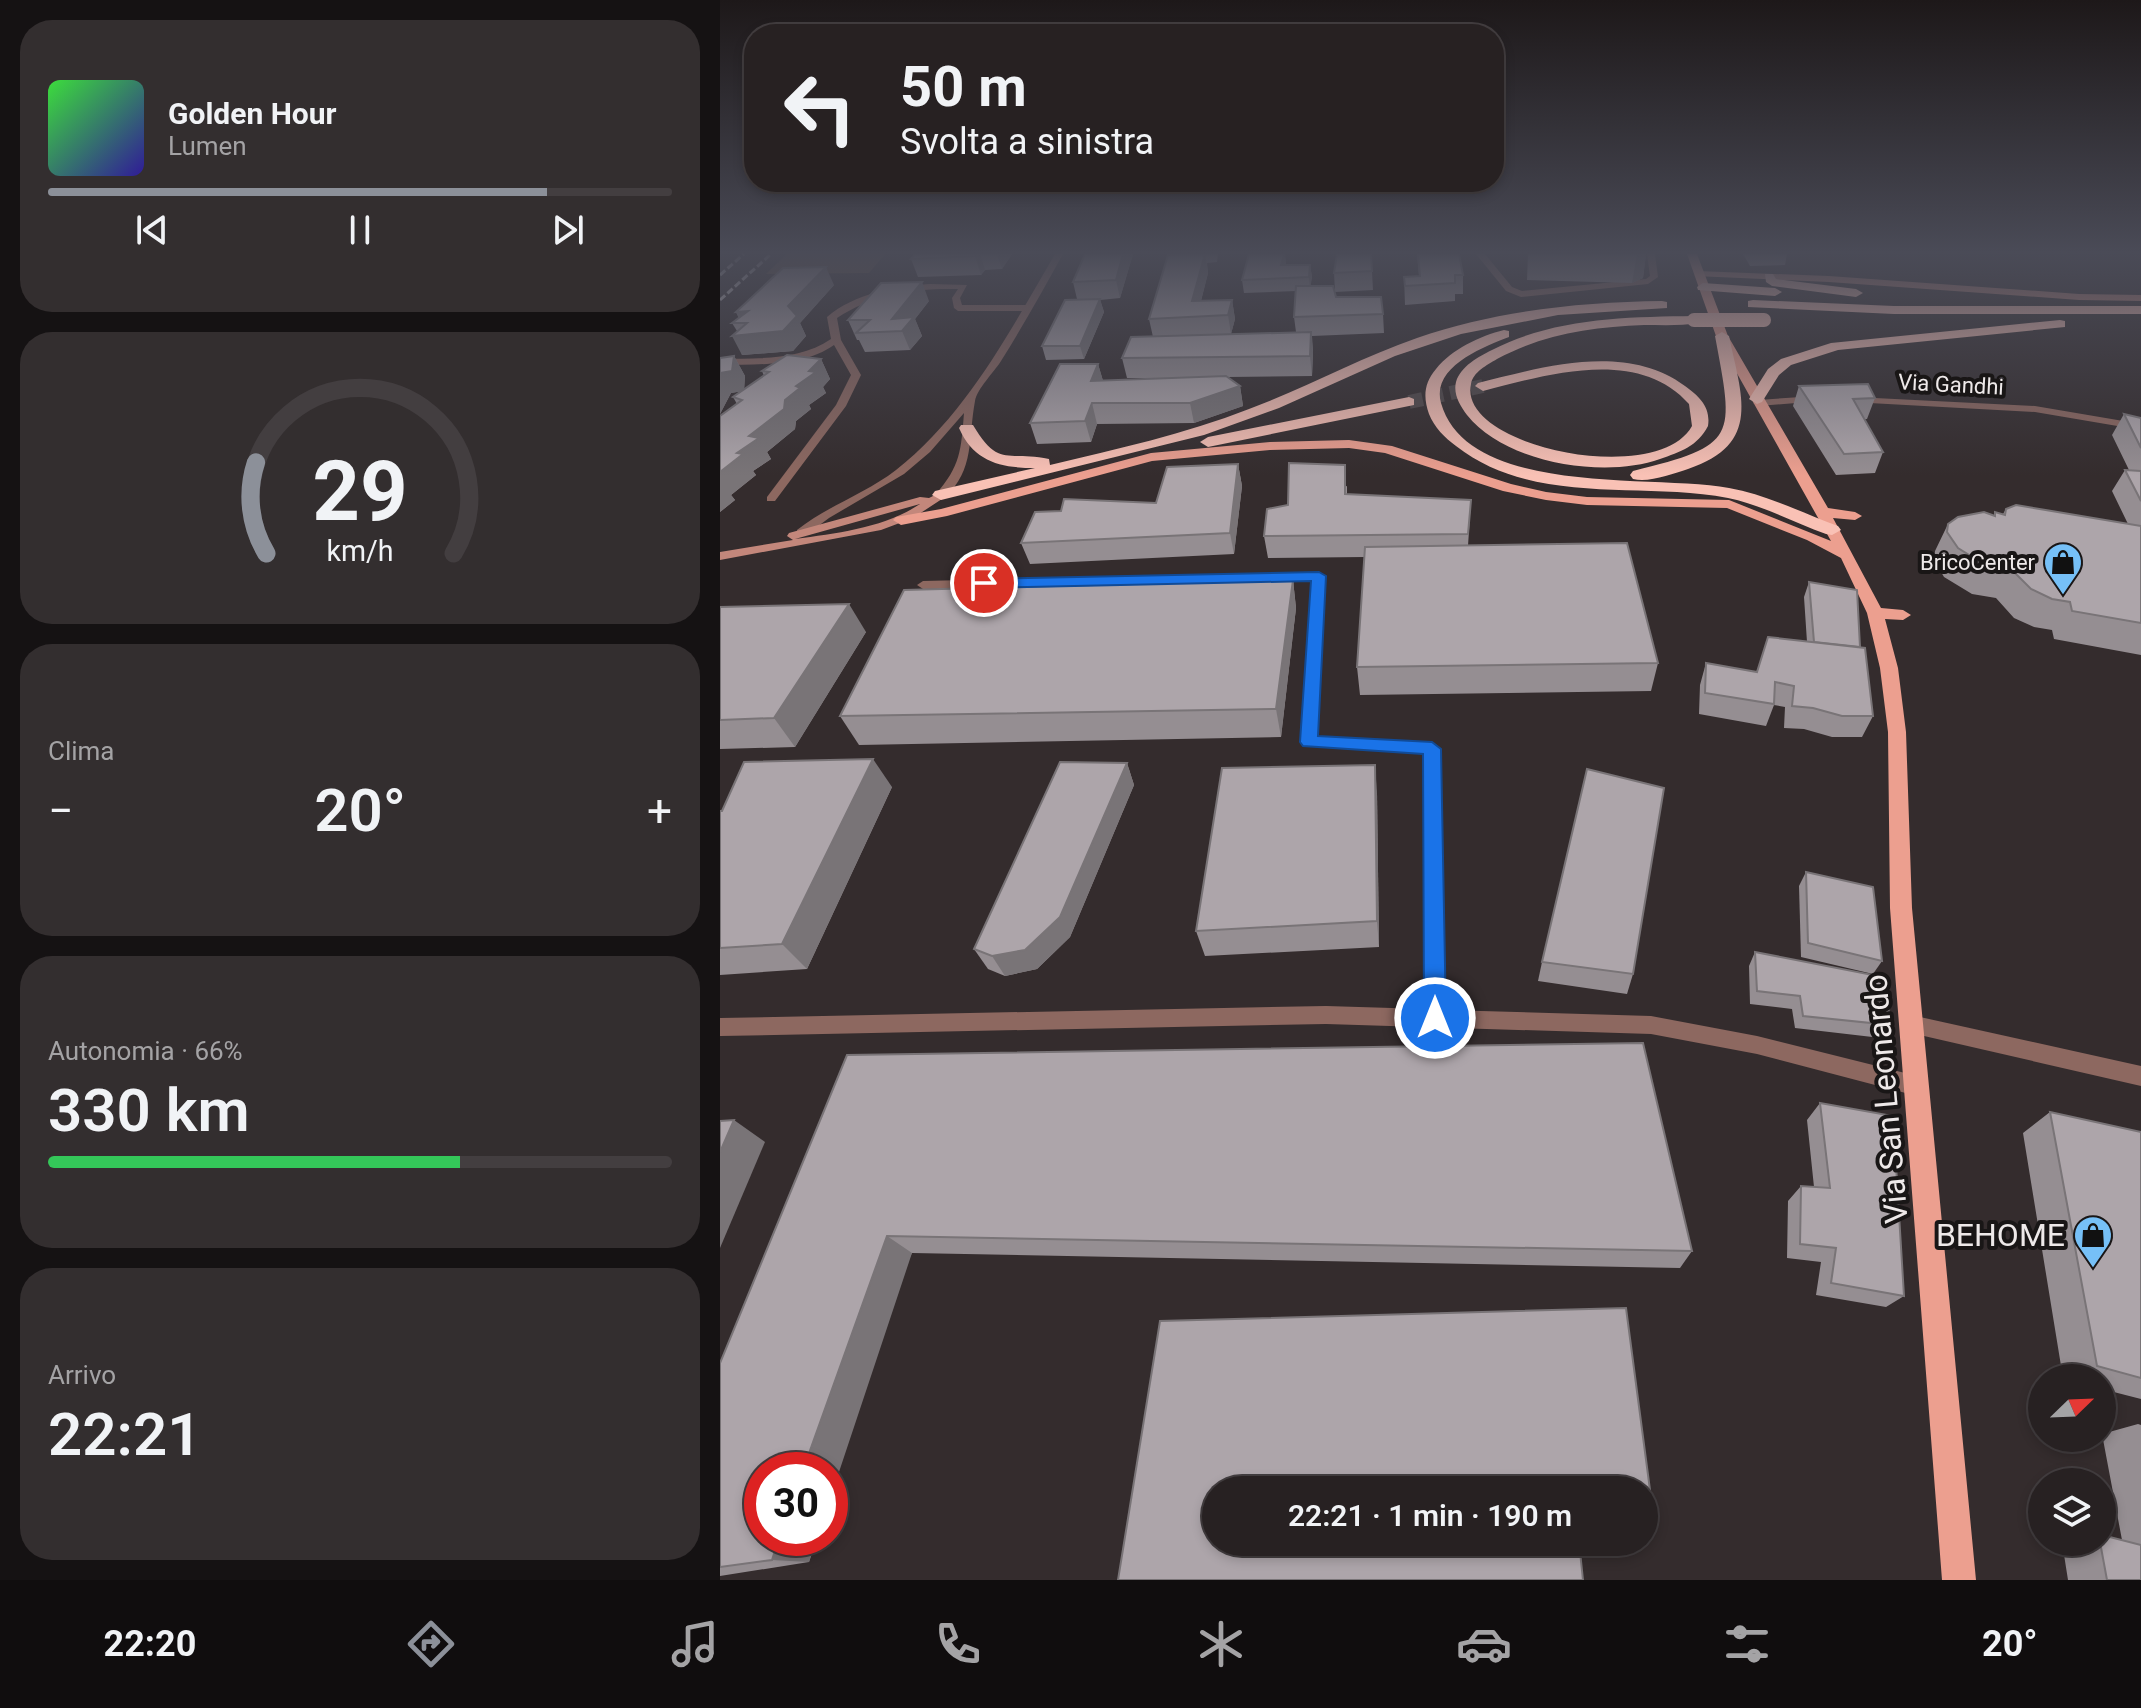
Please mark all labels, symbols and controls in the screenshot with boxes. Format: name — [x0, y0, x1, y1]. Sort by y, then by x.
text: 50 m — [900, 54, 1027, 120]
icon: left — [768, 56, 872, 160]
text: Golden Hour — [168, 96, 337, 131]
text: Svolta a sinistra — [900, 121, 1154, 163]
text: Lumen — [168, 131, 247, 161]
icon: previous — [130, 208, 174, 252]
icon: pause — [338, 208, 382, 252]
icon: next — [546, 208, 590, 252]
street label: Via Gandhi — [1898, 369, 2004, 400]
text: 29 — [312, 443, 408, 540]
text: km/h — [326, 534, 394, 568]
shop icon: BricoCenter — [2042, 541, 2084, 596]
pin — [950, 549, 1018, 617]
place label: BricoCenter — [1920, 550, 2036, 575]
icon: arrive — [962, 561, 1006, 605]
text: Clima — [48, 736, 115, 766]
text: 20° — [314, 775, 406, 846]
text: − — [48, 785, 73, 837]
text: + — [647, 785, 672, 837]
street label: Via San Leonardo — [1856, 973, 1916, 1225]
position arrow — [1393, 976, 1477, 1060]
text: Autonomia · 66% — [48, 1036, 243, 1066]
text: 330 km — [48, 1075, 250, 1146]
shop icon: BEHOME — [2072, 1214, 2114, 1269]
place label: BEHOME — [1936, 1216, 2065, 1254]
text: Arrivo — [48, 1360, 116, 1390]
north arrow — [2028, 1364, 2116, 1452]
map controls — [2028, 1364, 2116, 1556]
text: 22:21 — [48, 1399, 201, 1470]
speed limit sign: 30 — [744, 1452, 848, 1556]
button: layers — [2028, 1468, 2116, 1556]
text: 22:21 · 1 min · 190 m — [1288, 1498, 1572, 1533]
icon: directions — [403, 1616, 459, 1672]
icon: music — [667, 1616, 723, 1672]
icon: phone — [930, 1616, 986, 1672]
icon: climate — [1193, 1616, 1249, 1672]
icon: car — [1456, 1616, 1512, 1672]
icon: filters — [1719, 1616, 1775, 1672]
text: 22:20 — [104, 1623, 196, 1665]
text: 20° — [1982, 1623, 2037, 1665]

